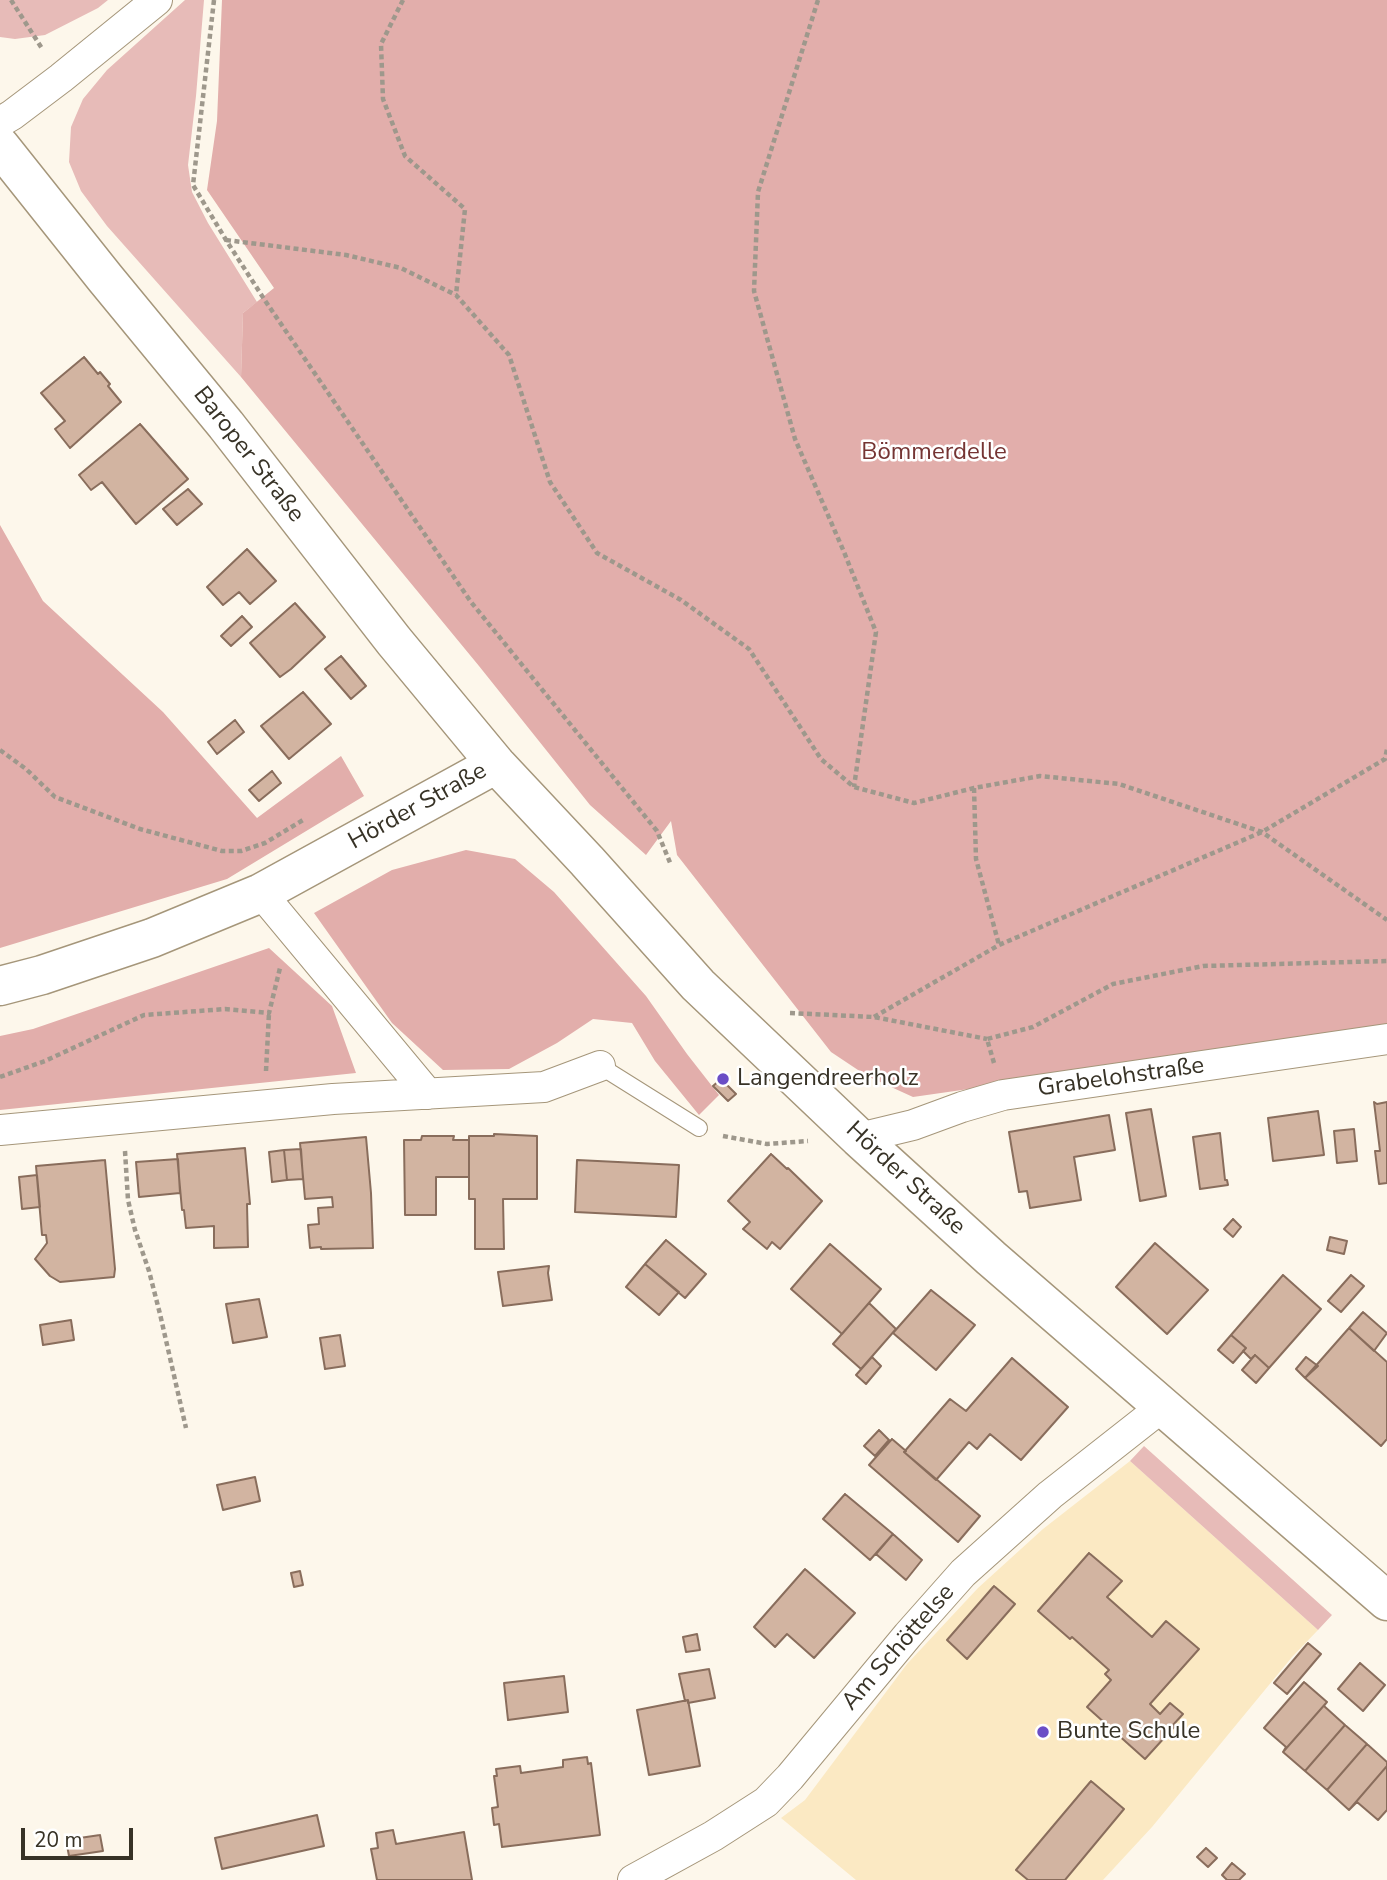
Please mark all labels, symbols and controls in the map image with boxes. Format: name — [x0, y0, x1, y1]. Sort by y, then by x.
street label: Baroper Straße — [186, 381, 310, 529]
park label: Bömmerdelle — [861, 439, 1007, 467]
street label: Hörder Straße — [344, 757, 492, 857]
street label: Grabelohstraße — [1036, 1052, 1206, 1104]
place label: Langendreerholz — [737, 1065, 919, 1093]
marker: Langendreerholz — [715, 1071, 731, 1087]
street label: Hörder Straße — [839, 1116, 971, 1242]
street label: Am Schöttelse — [837, 1579, 961, 1717]
place label: Bunte Schule — [1057, 1718, 1200, 1746]
marker: Bunte Schule — [1035, 1724, 1051, 1740]
scale bar — [24, 1814, 136, 1858]
text: 20 m — [34, 1826, 83, 1854]

